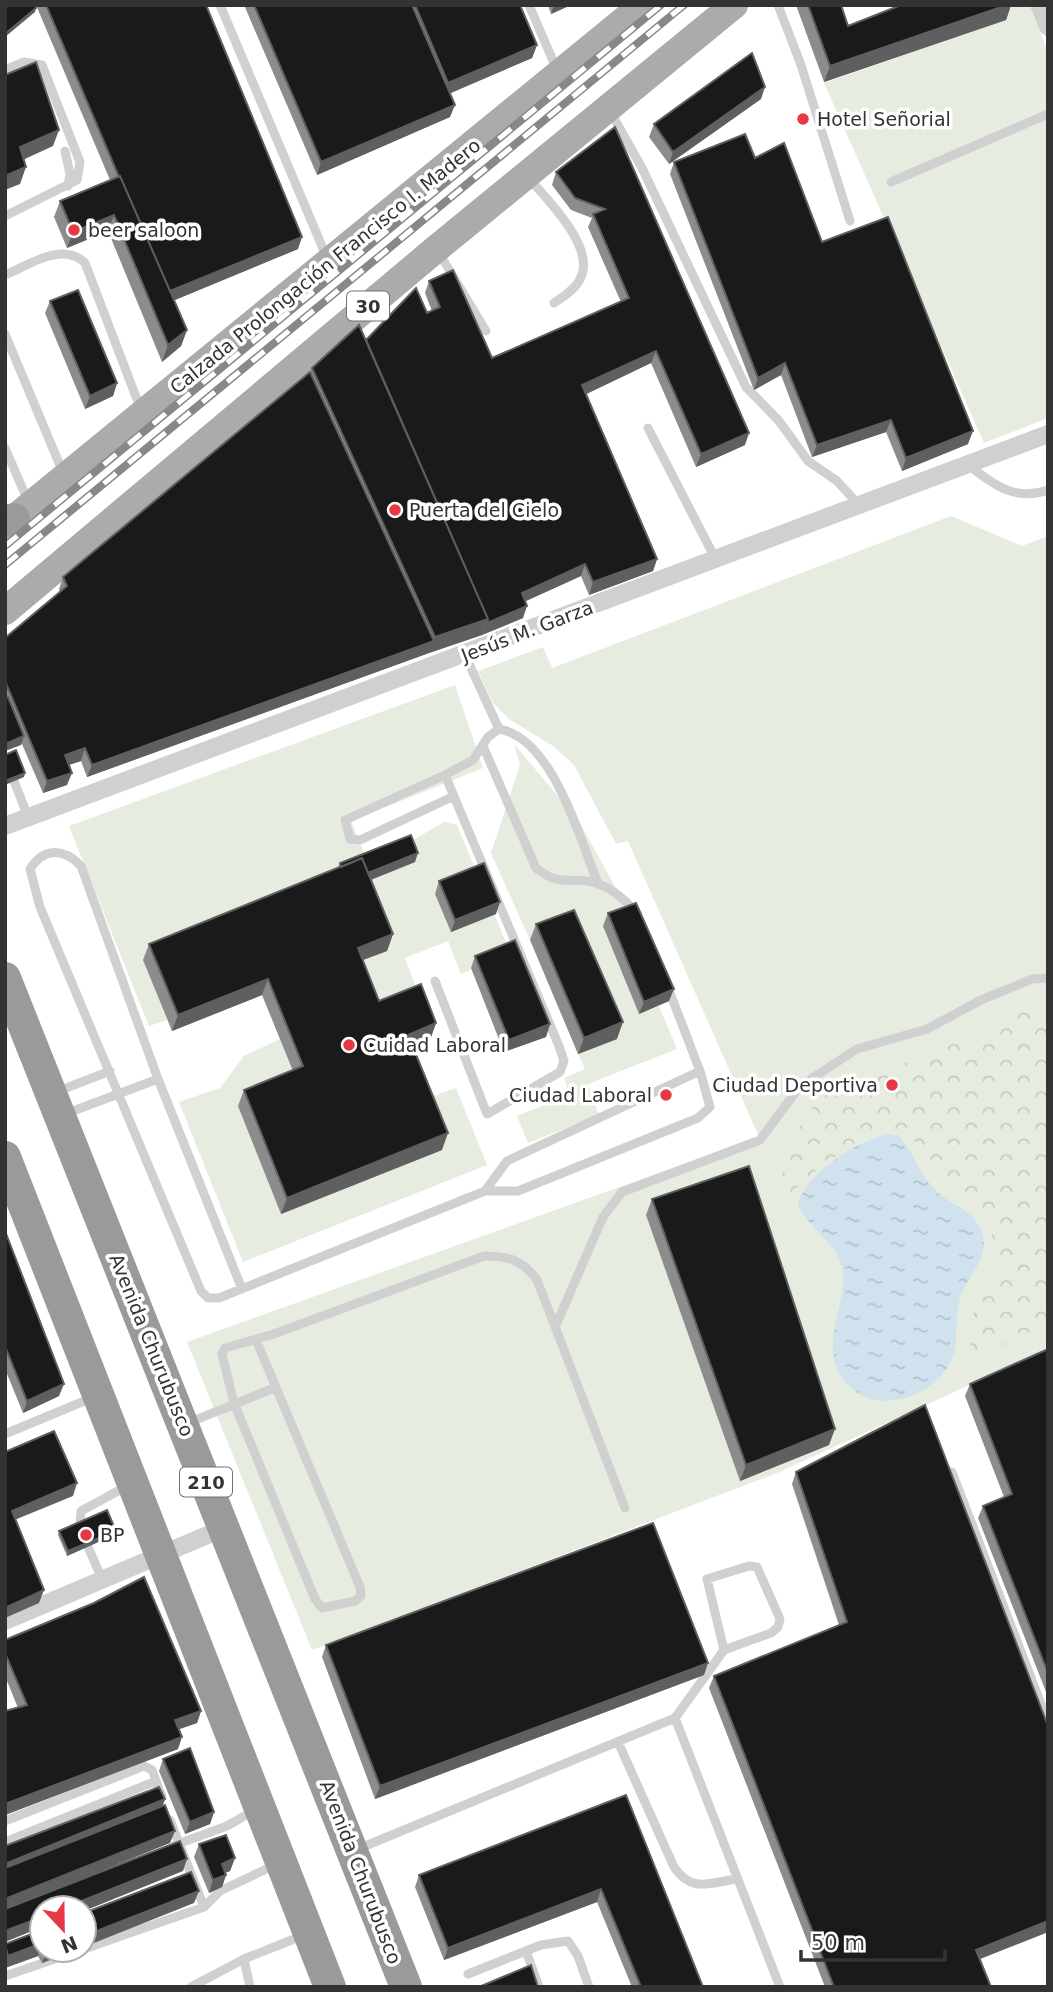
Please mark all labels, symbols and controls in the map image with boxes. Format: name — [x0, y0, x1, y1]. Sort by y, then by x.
place label: Hotel Señorial — [817, 108, 951, 130]
marker: Hotel Señorial — [795, 111, 811, 127]
street label: Calzada Prolongación Francisco I. Madero — [165, 134, 485, 398]
place label: beer saloon — [88, 219, 199, 241]
marker: beer saloon — [66, 222, 82, 238]
road number: 30 — [347, 292, 389, 320]
place label: Puerta del Cielo — [409, 499, 559, 521]
marker: Puerta del Cielo — [387, 502, 403, 518]
street label: Jesús M. Garza — [457, 596, 596, 667]
place label: Cuidad Laboral — [363, 1034, 506, 1056]
marker: Cuidad Laboral — [341, 1037, 357, 1053]
place label: Ciudad Deportiva — [712, 1074, 878, 1096]
marker: Ciudad Deportiva — [884, 1077, 900, 1093]
place label: Ciudad Laboral — [509, 1084, 652, 1106]
marker: Ciudad Laboral — [658, 1087, 674, 1103]
street label: Avenida Churubusco — [105, 1250, 199, 1440]
road number: 210 — [180, 1468, 232, 1497]
place label: BP — [100, 1524, 125, 1546]
marker: BP — [78, 1527, 94, 1543]
street label: Avenida Churubusco — [316, 1777, 406, 1967]
north arrow — [28, 1894, 98, 1964]
scale bar — [801, 1918, 944, 1962]
text: 50 m — [811, 1931, 865, 1955]
text: N — [58, 1932, 81, 1958]

